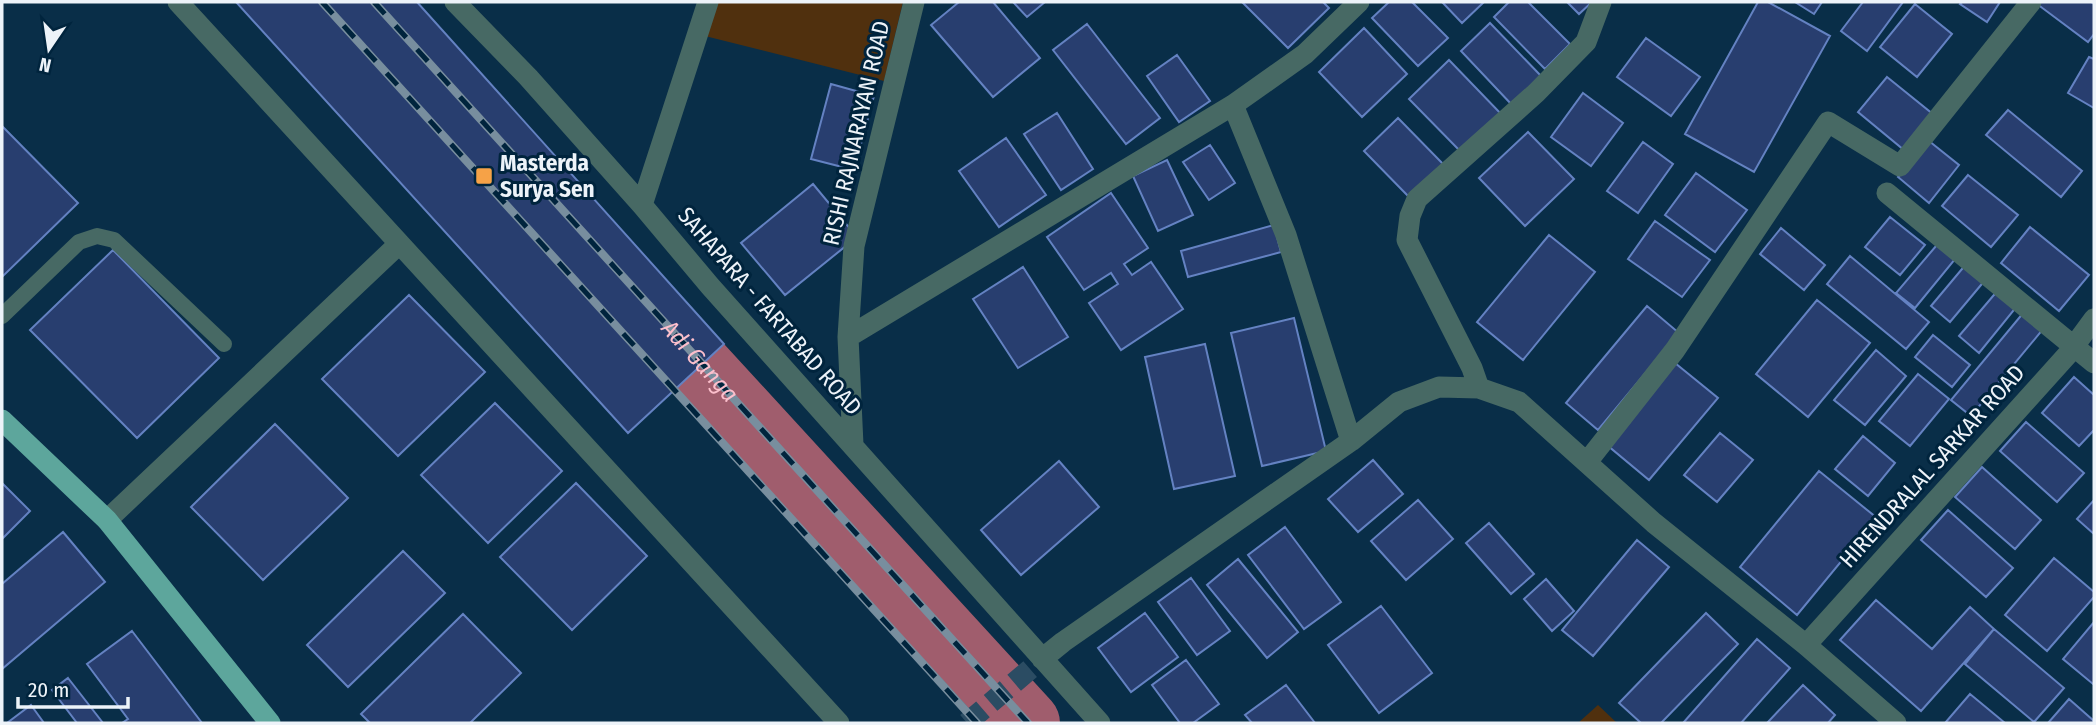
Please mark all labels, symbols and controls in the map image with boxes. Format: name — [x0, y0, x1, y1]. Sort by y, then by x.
north arrow — [14, 14, 84, 84]
street label: RISHI RAJNARAYAN ROAD — [817, 18, 895, 248]
text: N — [37, 53, 53, 78]
place label: Masterda Surya Sen — [500, 149, 595, 203]
marker: Masterda Surya Sen — [474, 166, 494, 186]
street label: SAHAPARA - FARTABAD ROAD — [672, 201, 868, 421]
water label: Adi Ganga — [655, 314, 744, 408]
street label: HIRENDRALAL SARKAR ROAD — [1834, 359, 2030, 573]
scale bar — [18, 666, 128, 710]
text: 20 m — [28, 677, 69, 703]

